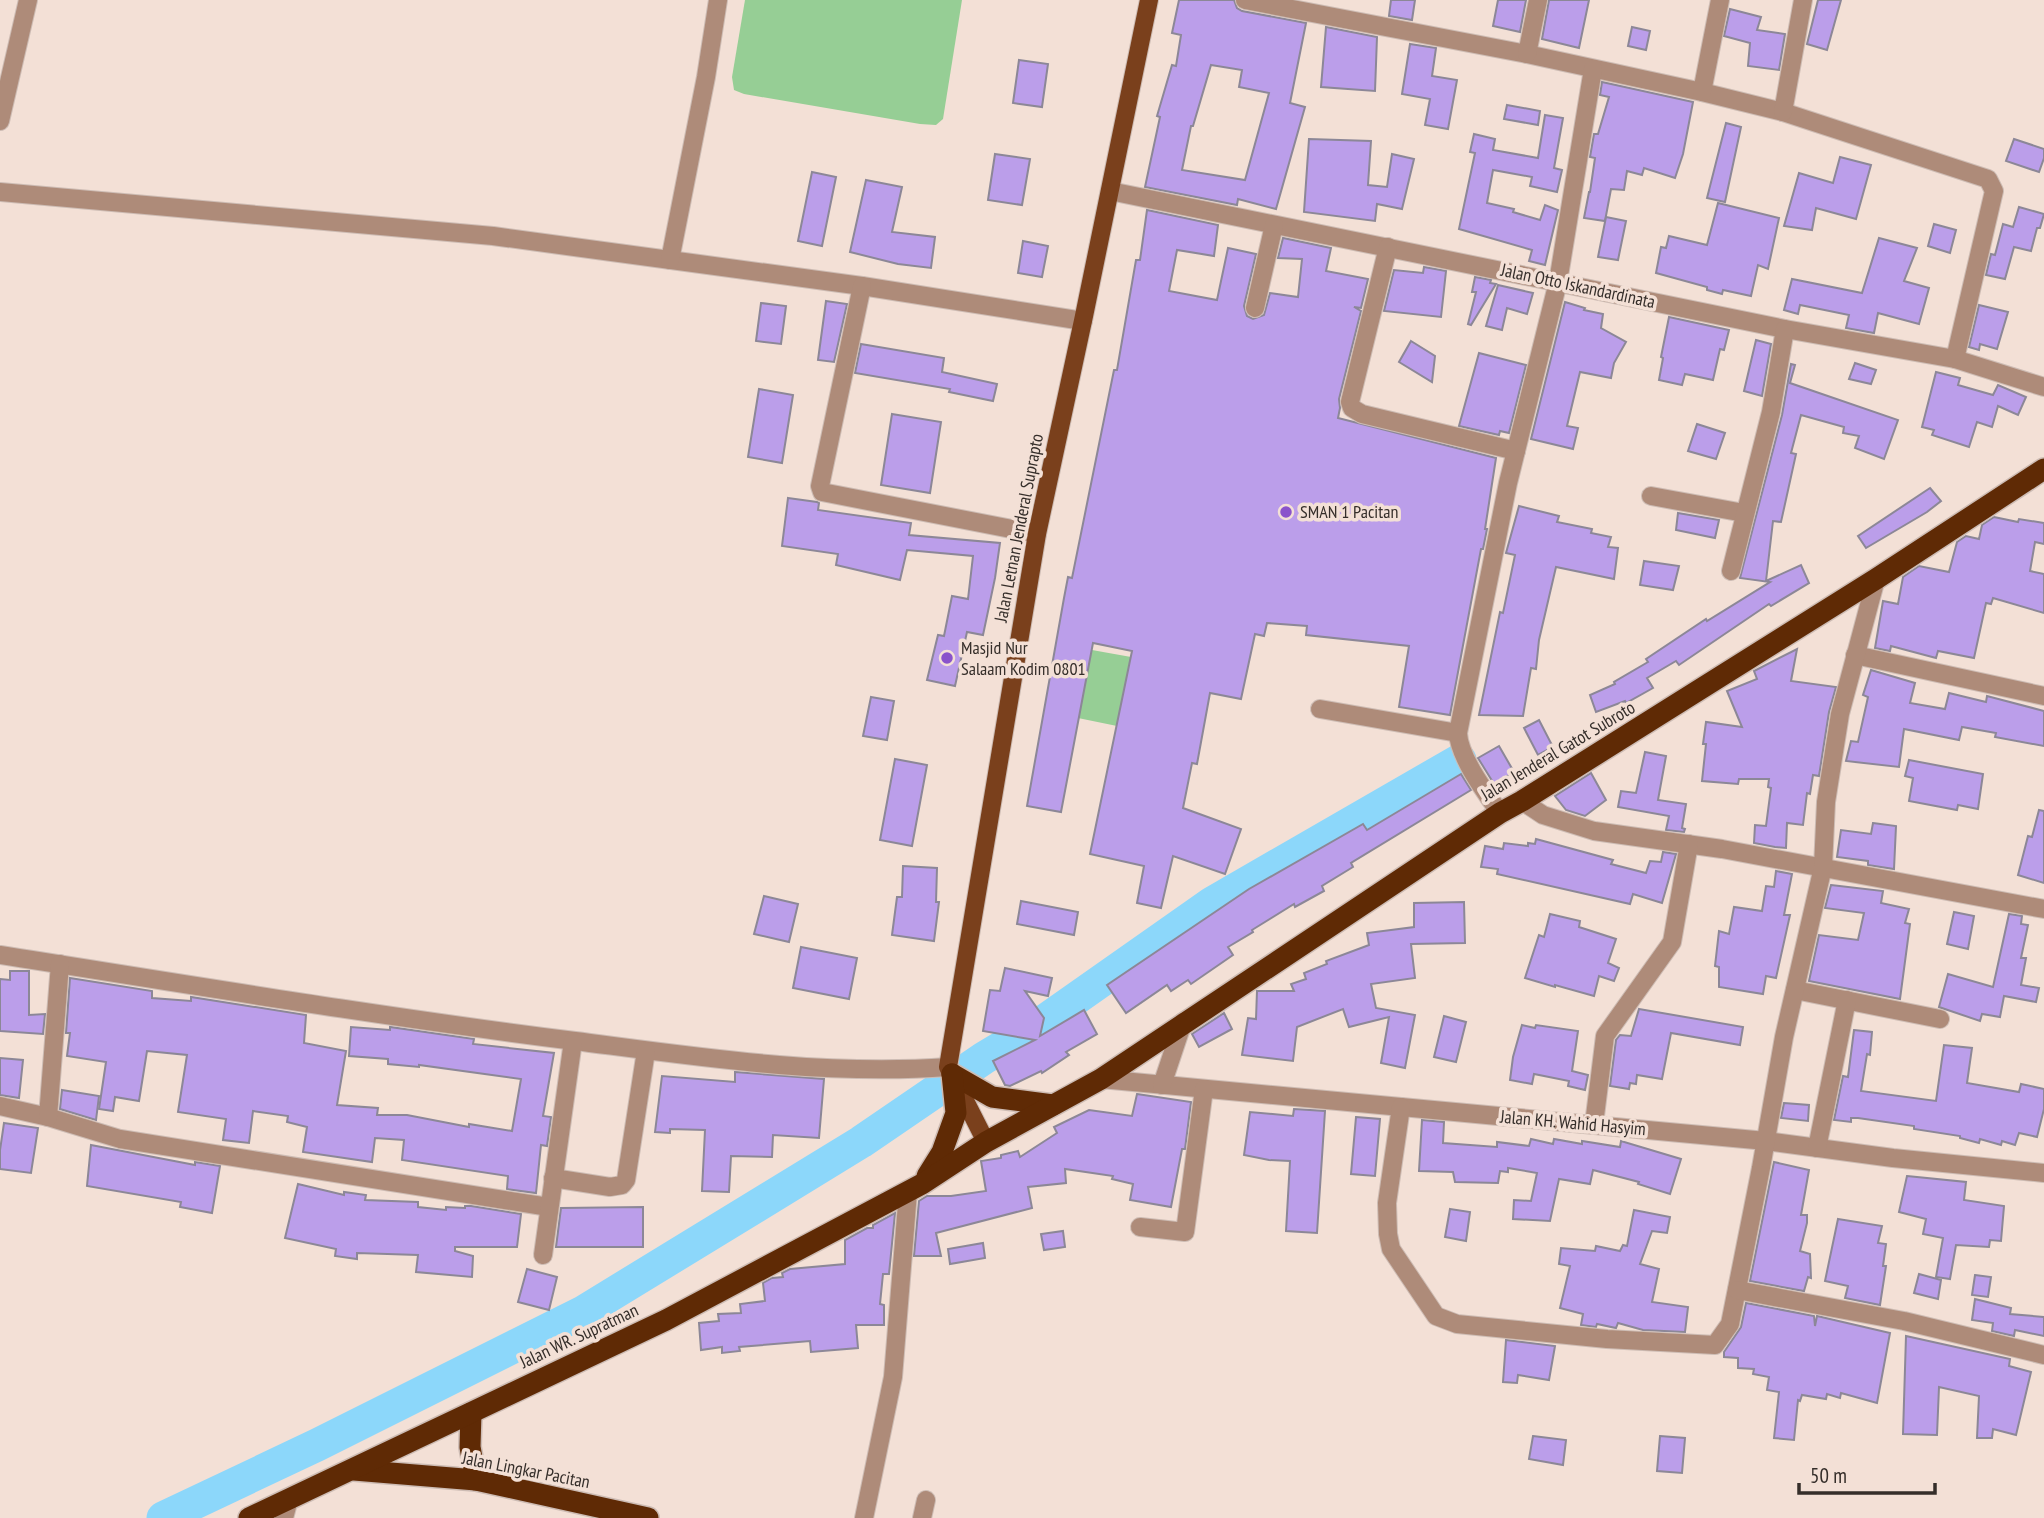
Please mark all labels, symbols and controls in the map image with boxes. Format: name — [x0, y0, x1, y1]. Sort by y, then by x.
street label: Jalan Otto Iskandardinata — [1498, 258, 1657, 313]
street label: Jalan Letnan Jenderal Suprapto — [989, 432, 1048, 625]
place label: SMAN 1 Pacitan — [1300, 500, 1398, 523]
marker: SMAN 1 Pacitan — [1278, 504, 1294, 520]
place label: Masjid Nur Salaam Kodim 0801 — [961, 636, 1086, 680]
marker: Masjid Nur Salaam Kodim 0801 — [939, 650, 955, 666]
street label: Jalan Jenderal Gatot Subroto — [1476, 695, 1639, 806]
street label: Jalan KH. Wahid Hasyim — [1498, 1105, 1647, 1140]
street label: Jalan WR. Supratman — [515, 1298, 642, 1373]
street label: Jalan Lingkar Pacitan — [459, 1446, 592, 1493]
scale bar — [1799, 1452, 1936, 1496]
text: 50 m — [1810, 1462, 1847, 1489]

